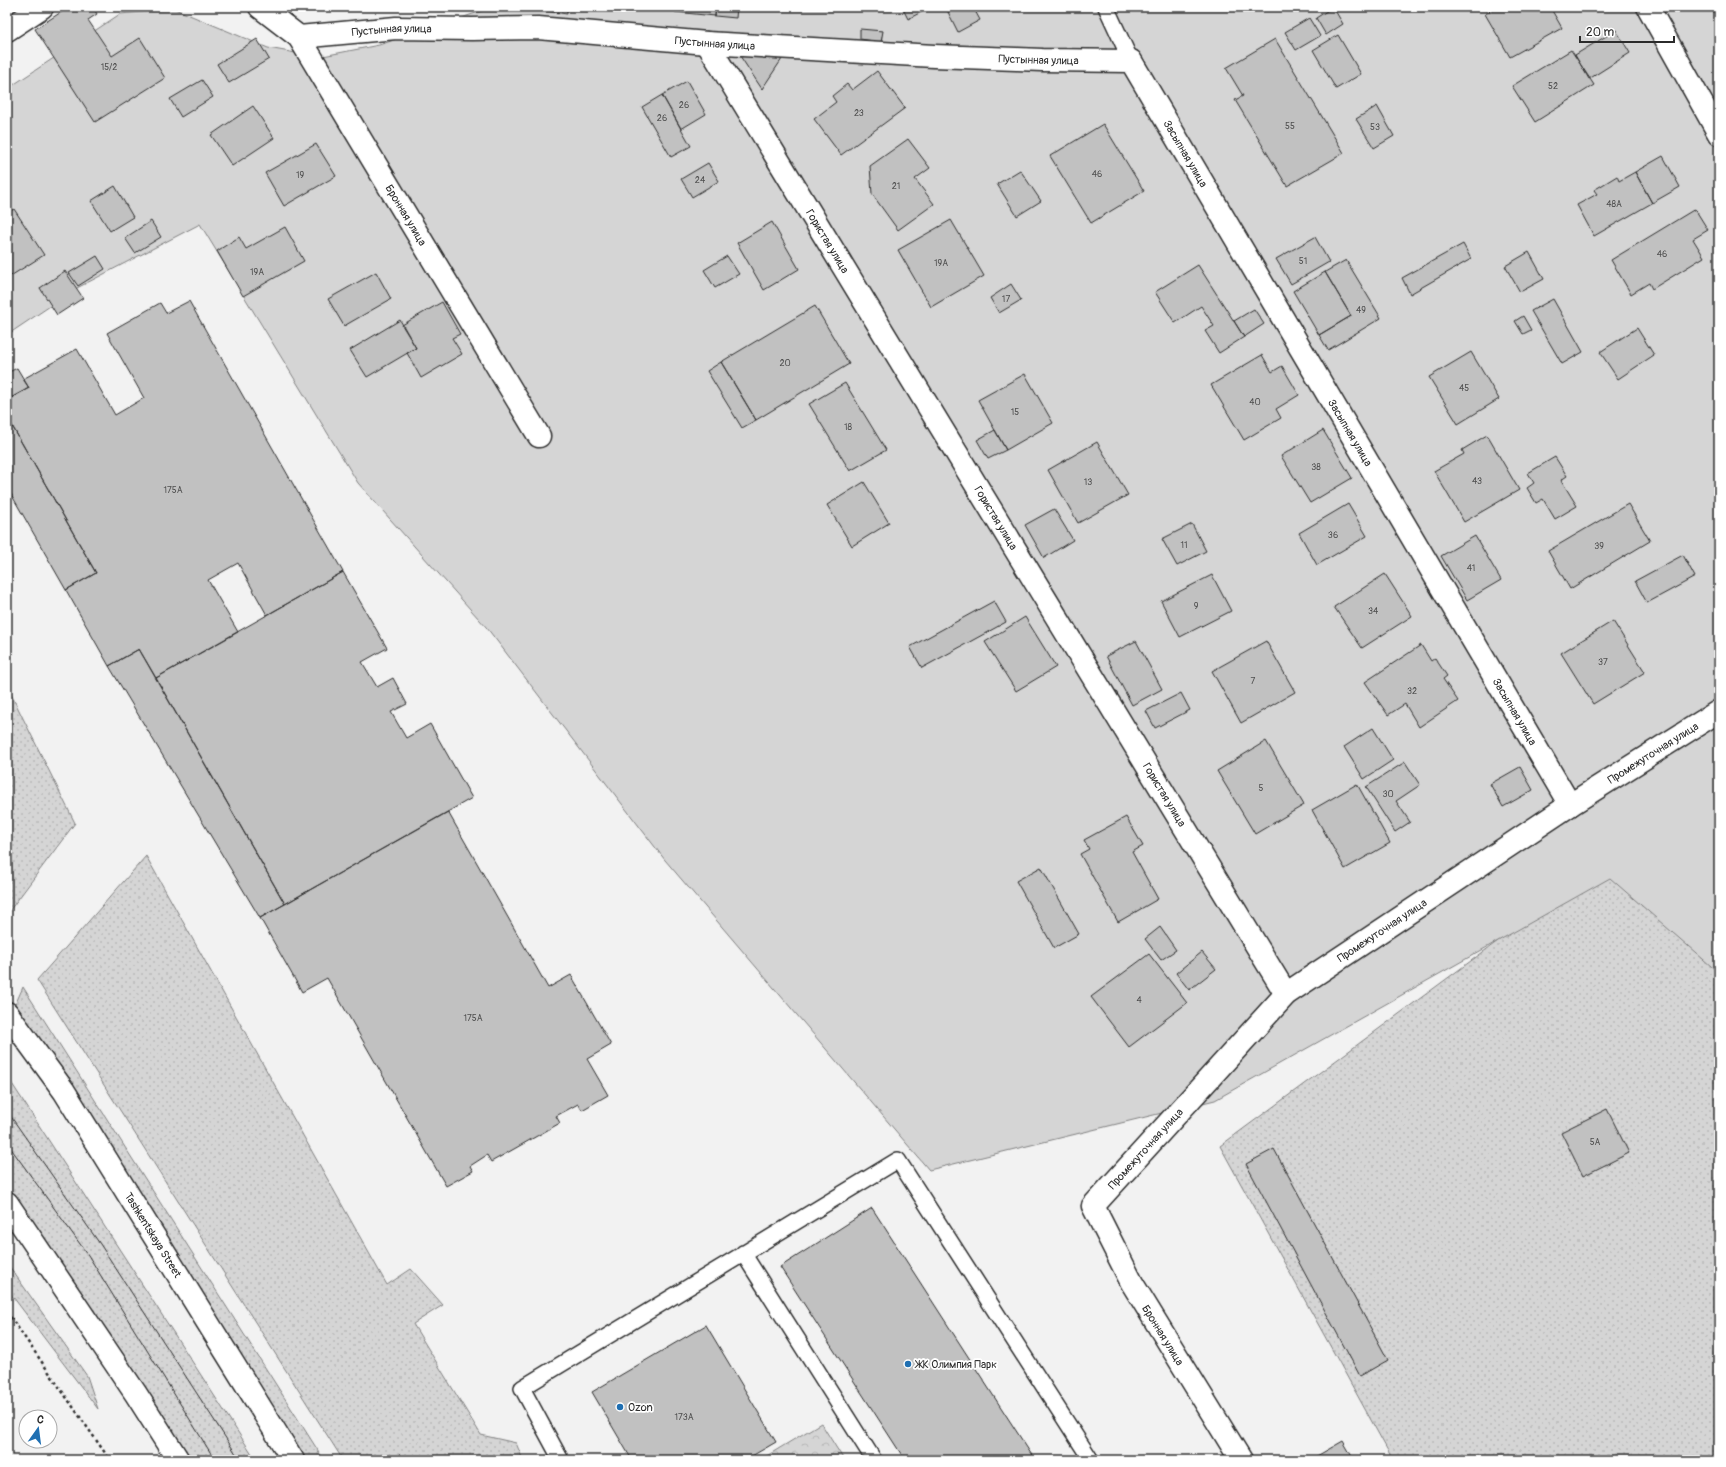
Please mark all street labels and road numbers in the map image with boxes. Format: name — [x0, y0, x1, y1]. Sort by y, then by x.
street label: Пустынная улица — [351, 22, 432, 39]
street label: Пустынная улица — [674, 34, 755, 53]
street label: Пустынная улица — [998, 52, 1079, 67]
street label: Засыпная улица — [1160, 118, 1210, 190]
street label: Бронная улица — [382, 182, 429, 248]
street label: Гористая улица — [803, 207, 852, 276]
street label: Засыпная улица — [1325, 397, 1375, 469]
street label: Гористая улица — [971, 484, 1020, 552]
street label: Засыпная улица — [1490, 676, 1539, 748]
street label: Промежуточная улица — [1605, 720, 1701, 787]
street label: Гористая улица — [1140, 761, 1189, 829]
street label: Промежуточная улица — [1335, 896, 1429, 965]
street label: Промежуточная улица — [1106, 1106, 1186, 1192]
street label: Tashkentskaya Street — [122, 1190, 184, 1281]
street label: Бронная улица — [1139, 1303, 1186, 1368]

